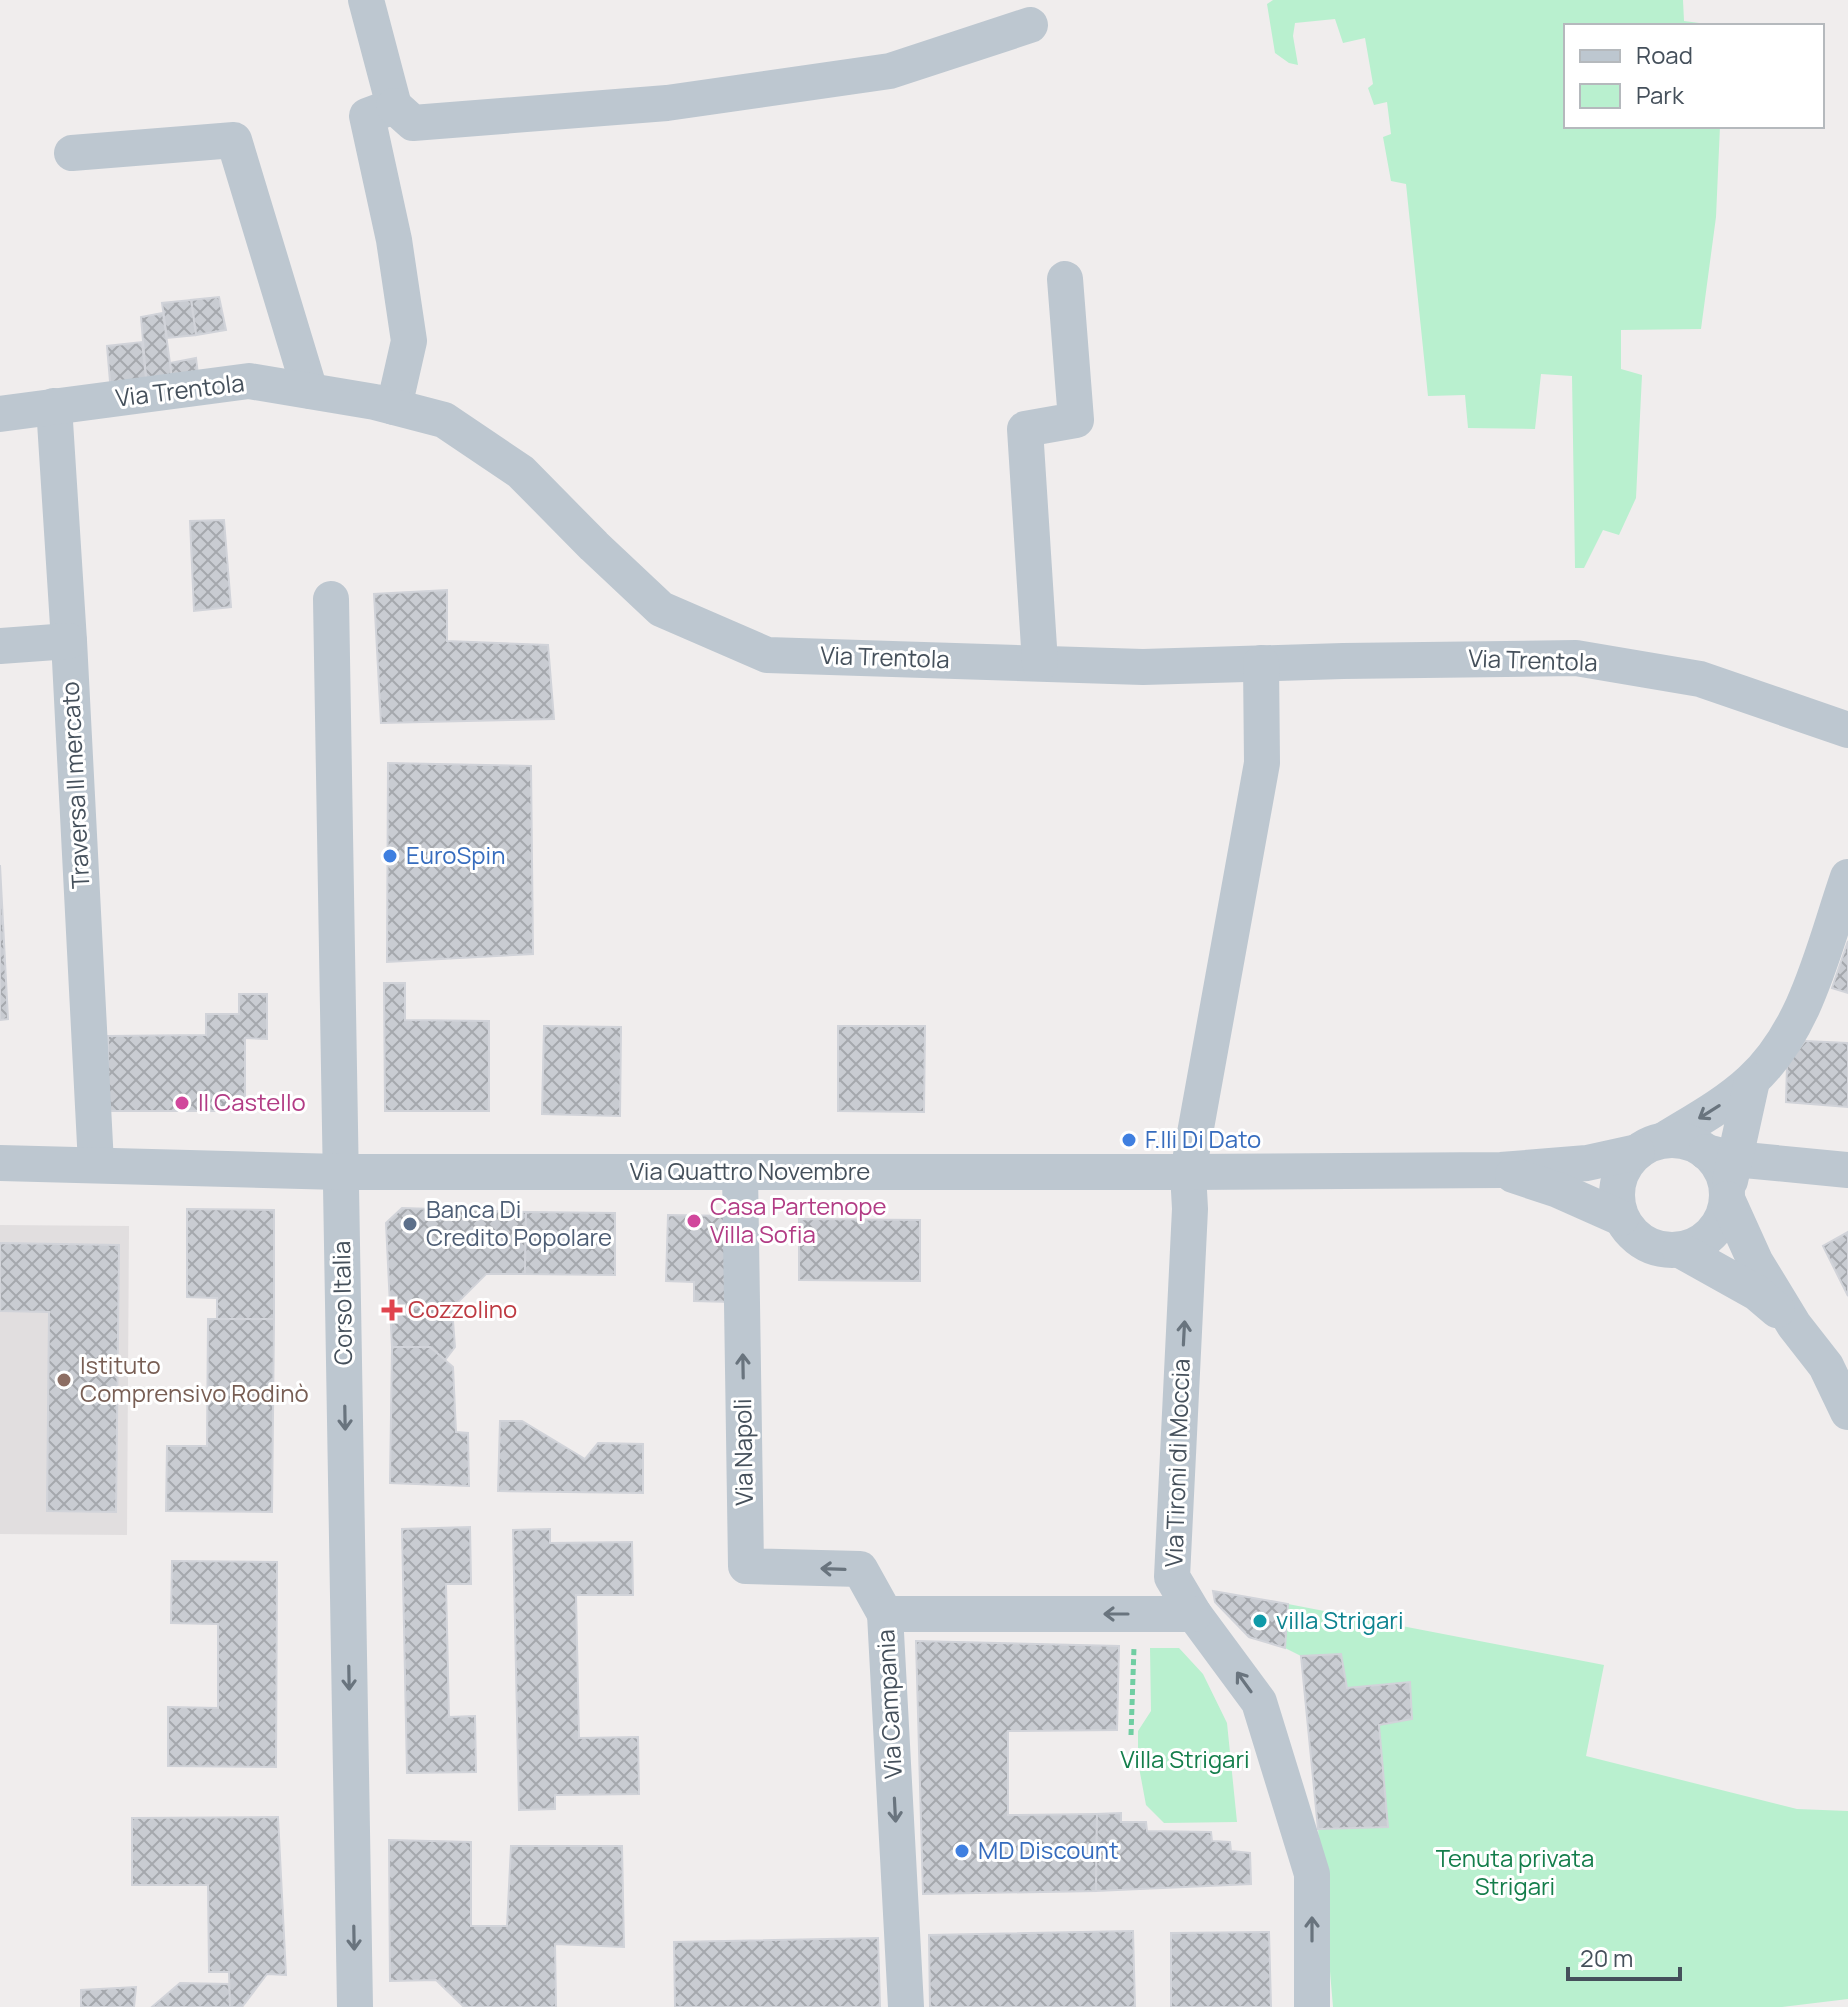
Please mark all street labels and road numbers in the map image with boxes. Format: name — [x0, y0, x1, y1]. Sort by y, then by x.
street label: Via Trentola — [114, 365, 246, 414]
street label: Via Trentola — [820, 638, 950, 675]
street label: Via Trentola — [1468, 641, 1598, 678]
street label: Traversa II mercato — [53, 681, 96, 889]
street label: Via Quattro Novembre — [630, 1154, 870, 1187]
street label: Corso Italia — [324, 1241, 359, 1365]
street label: Via Tironi di Moccia — [1156, 1358, 1197, 1568]
street label: Via Napoli — [725, 1398, 760, 1506]
street label: Via Campania — [868, 1629, 909, 1780]

